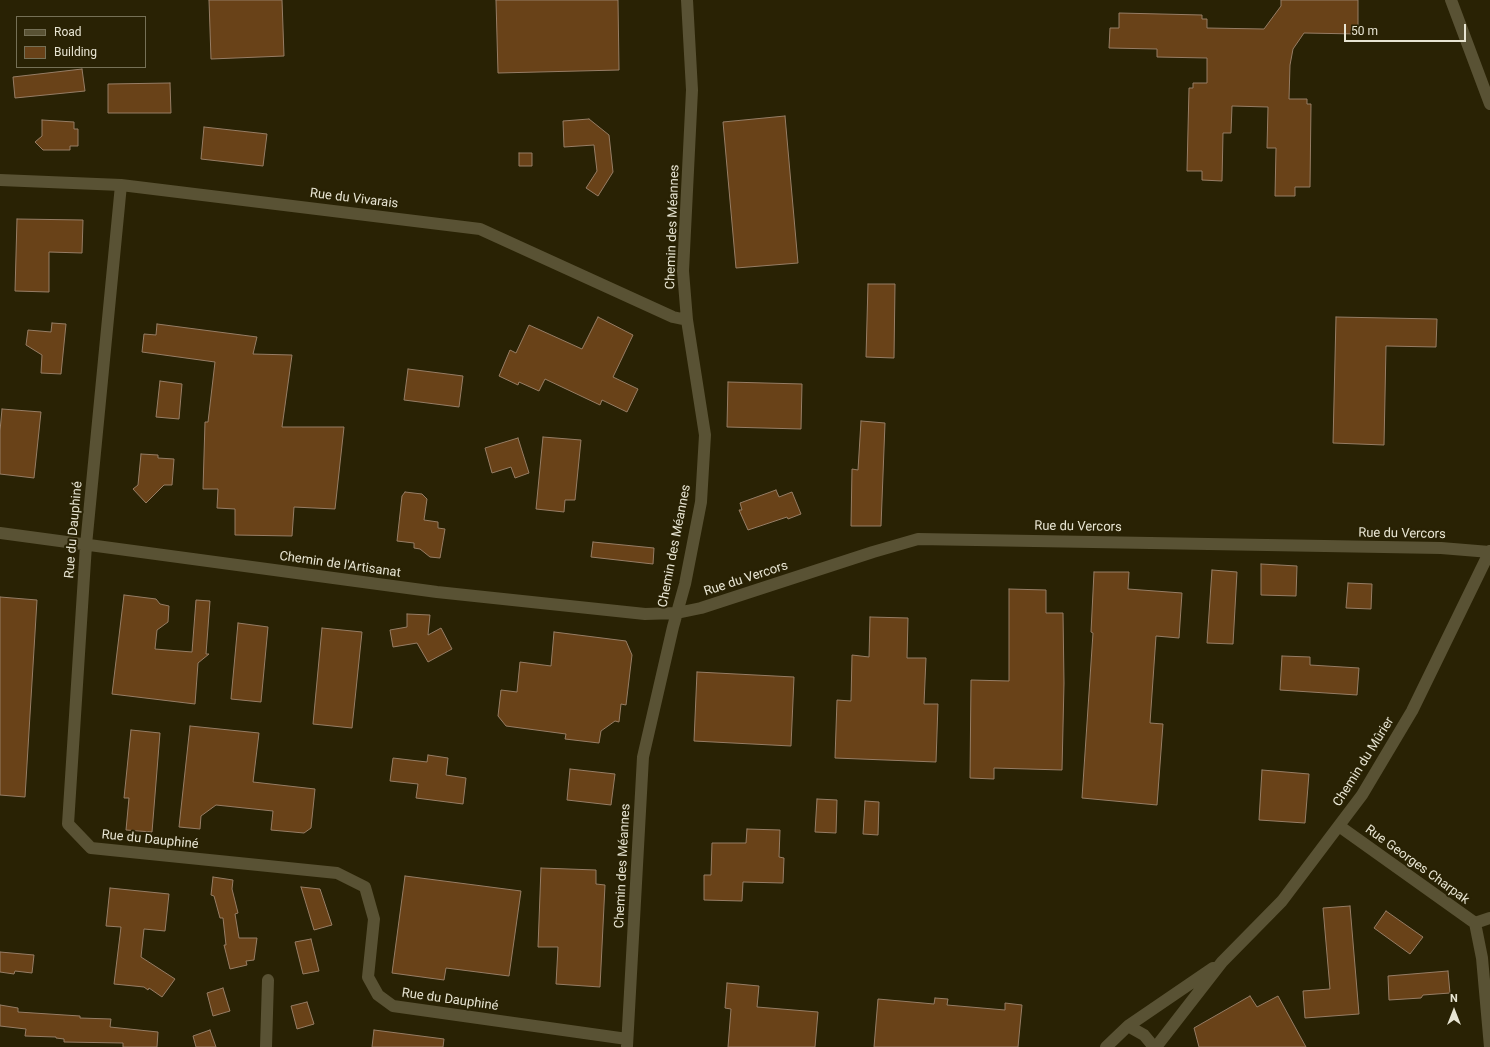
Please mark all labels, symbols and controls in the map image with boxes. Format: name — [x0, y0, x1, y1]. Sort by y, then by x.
legend — [16, 16, 146, 68]
scale bar — [1346, 16, 1468, 42]
text: 50 m — [1351, 24, 1378, 38]
text: Road — [54, 25, 82, 39]
text: Building — [54, 45, 97, 59]
street label: Chemin des Méannes — [663, 164, 683, 290]
street label: Rue du Vivarais — [309, 186, 399, 212]
street label: Rue du Dauphiné — [62, 481, 86, 579]
street label: Chemin des Méannes — [655, 483, 695, 609]
street label: Rue du Vercors — [1034, 518, 1122, 536]
street label: Rue du Vercors — [1358, 525, 1446, 543]
street label: Chemin de l'Artisanat — [278, 549, 402, 581]
street label: Rue du Vercors — [702, 558, 790, 600]
street label: Chemin du Mûrier — [1330, 714, 1398, 810]
street label: Chemin des Méannes — [612, 803, 634, 929]
street label: Rue Georges Charpak — [1362, 822, 1472, 908]
street label: Rue du Dauphiné — [101, 827, 199, 853]
street label: Rue du Dauphiné — [401, 985, 499, 1015]
north arrow — [1434, 991, 1474, 1031]
text: N — [1450, 992, 1458, 1005]

